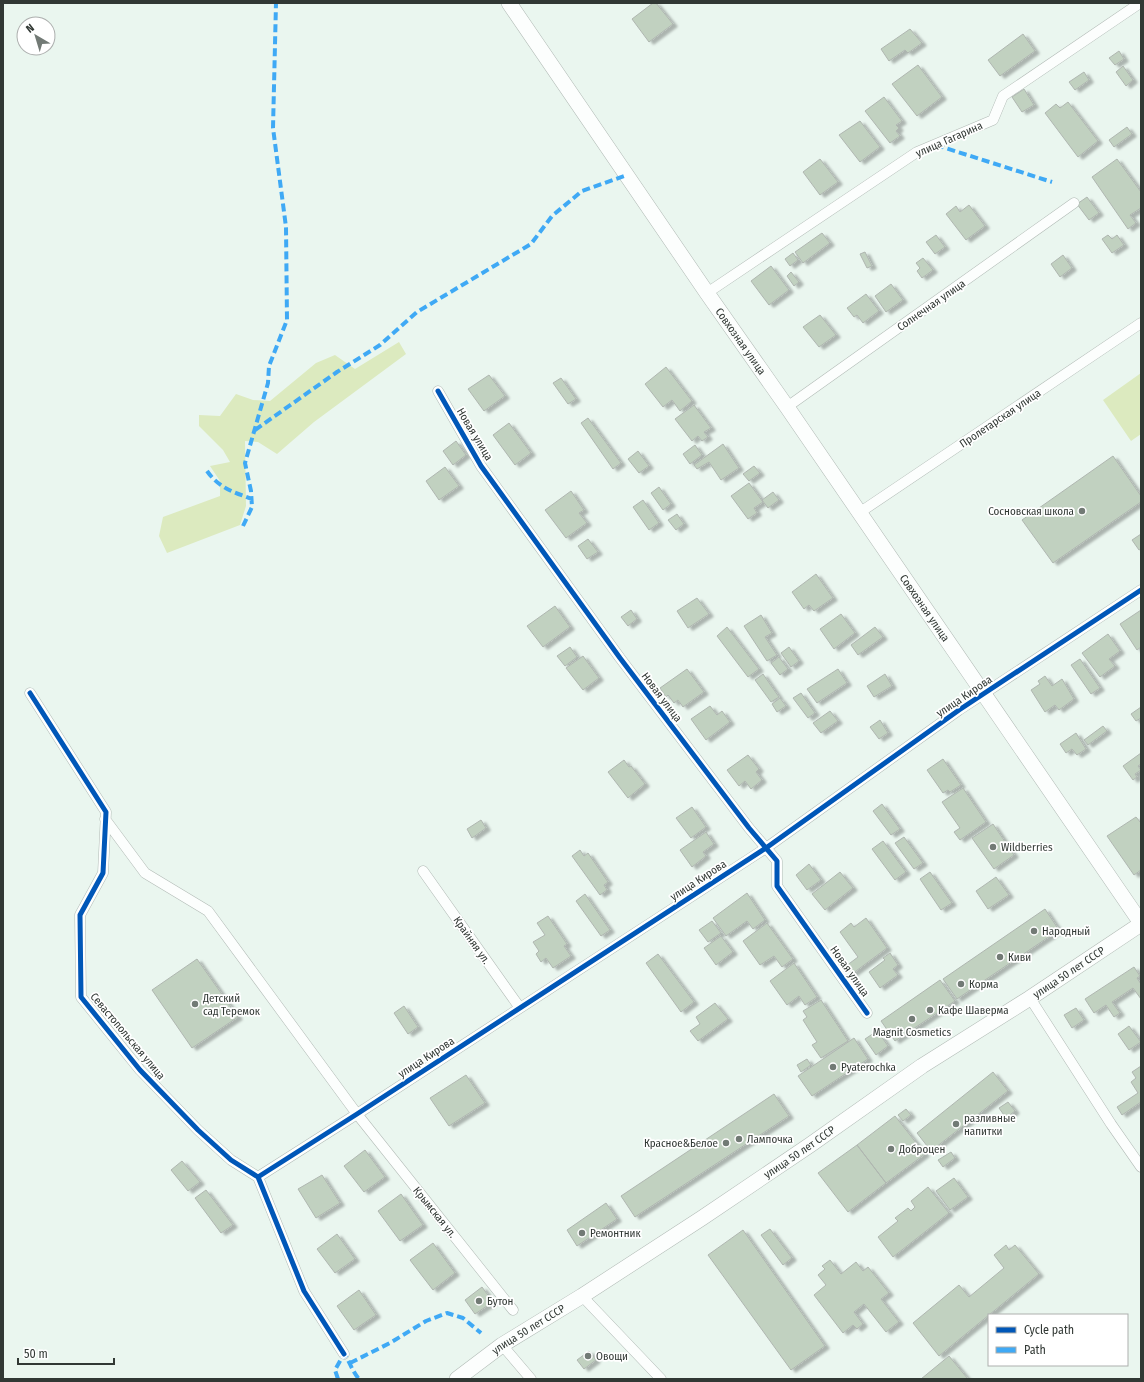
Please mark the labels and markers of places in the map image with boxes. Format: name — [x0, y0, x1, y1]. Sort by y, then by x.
place label: Сосновская школа — [988, 505, 1074, 518]
marker: Сосновская школа — [1077, 506, 1087, 516]
place label: Wildberries — [1001, 841, 1053, 854]
marker: Wildberries — [988, 842, 998, 852]
place label: Народный — [1042, 925, 1090, 938]
marker: Народный — [1029, 926, 1039, 936]
place label: Киви — [1008, 951, 1031, 964]
marker: Киви — [995, 952, 1005, 962]
place label: Корма — [969, 978, 998, 991]
marker: Корма — [956, 979, 966, 989]
place label: Детский сад Теремок — [202, 992, 261, 1018]
marker: Детский сад Теремок — [190, 999, 200, 1009]
place label: Кафе Шаверма — [938, 1004, 1009, 1017]
marker: Кафе Шаверма — [925, 1005, 935, 1015]
marker: Magnit Cosmetics — [907, 1014, 917, 1024]
place label: Magnit Cosmetics — [873, 1026, 952, 1039]
place label: Pyaterochka — [841, 1061, 896, 1074]
marker: Pyaterochka — [828, 1062, 838, 1072]
place label: разливные напитки — [964, 1112, 1016, 1138]
marker: разливные напитки — [951, 1119, 961, 1129]
place label: Лампочка — [747, 1133, 793, 1146]
marker: Лампочка — [734, 1134, 744, 1144]
place label: Красное&Белое — [644, 1137, 718, 1150]
marker: Красное&Белое — [721, 1138, 731, 1148]
place label: Доброцен — [898, 1143, 945, 1156]
marker: Доброцен — [886, 1144, 896, 1154]
place label: Ремонтник — [590, 1227, 641, 1240]
marker: Ремонтник — [577, 1228, 587, 1238]
place label: Бутон — [487, 1295, 513, 1308]
marker: Бутон — [474, 1296, 484, 1306]
place label: Овощи — [596, 1350, 628, 1363]
marker: Овощи — [583, 1351, 593, 1361]

